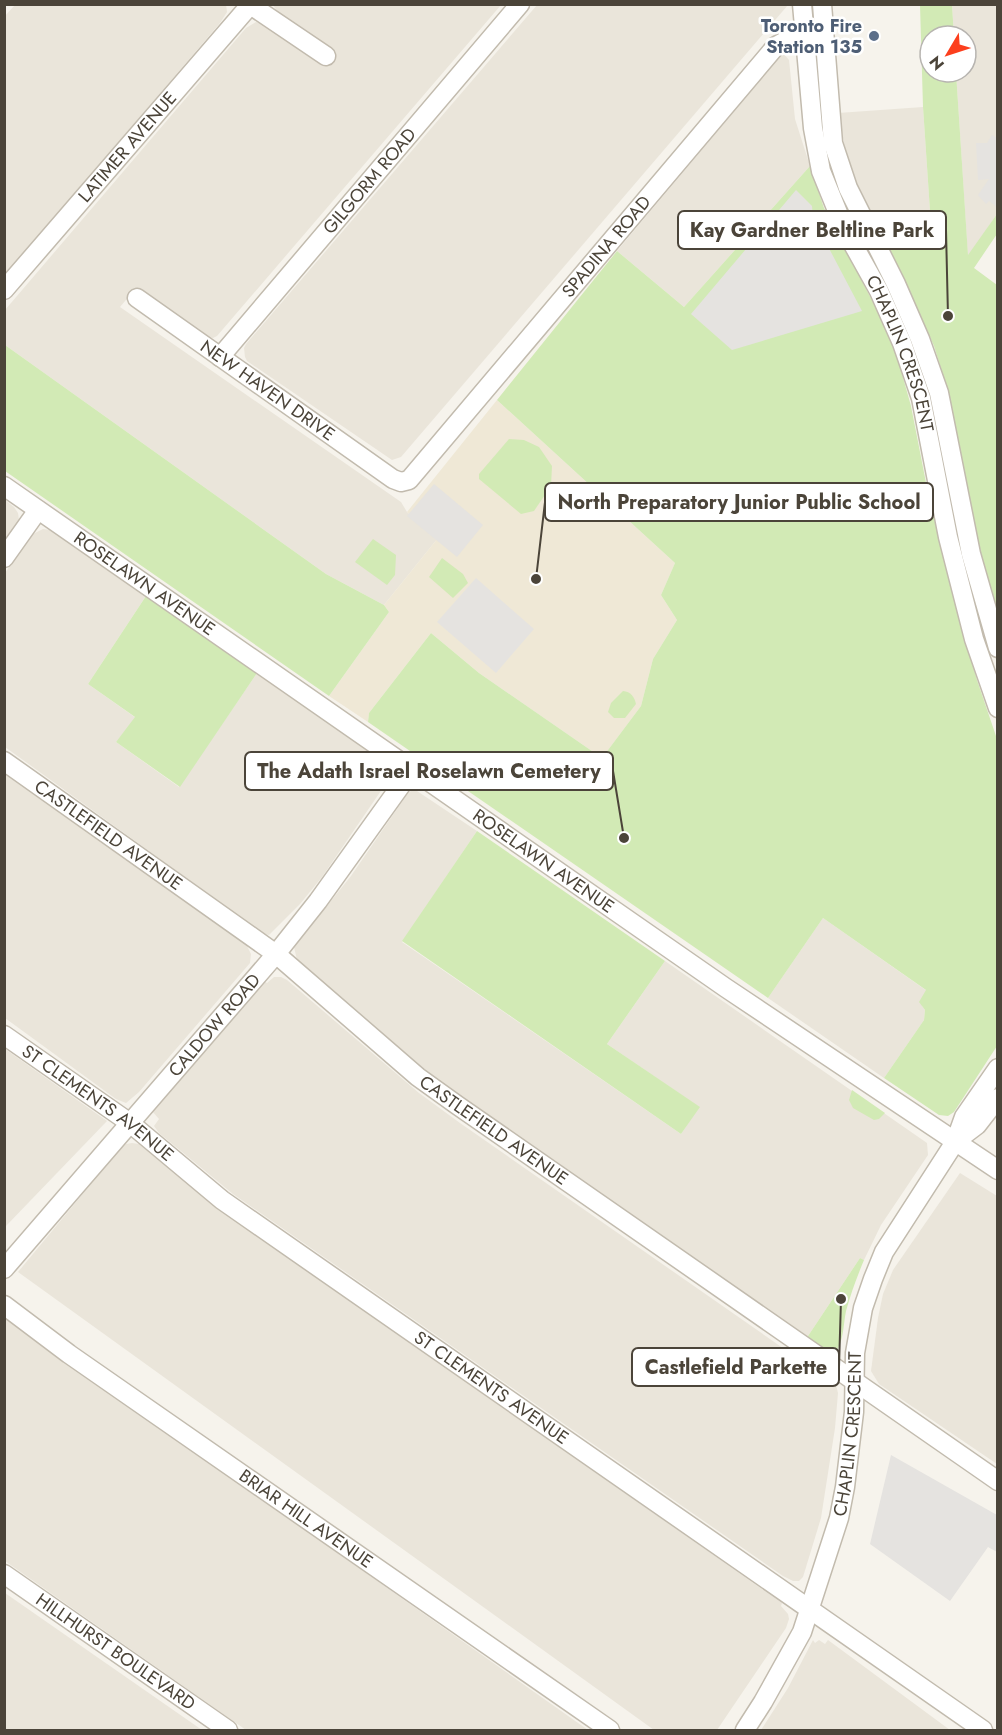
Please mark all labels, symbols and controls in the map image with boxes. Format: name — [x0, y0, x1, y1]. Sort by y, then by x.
place label: Toronto Fire Station 135 — [761, 13, 862, 60]
north arrow — [918, 24, 978, 84]
marker: Toronto Fire Station 135 — [867, 29, 881, 43]
text: N — [924, 51, 950, 75]
street label: LATIMER AVENUE — [72, 86, 183, 208]
street label: GILGORM ROAD — [317, 122, 422, 240]
street label: SPADINA ROAD — [556, 190, 657, 303]
callout: Kay Gardner Beltline Park — [678, 211, 946, 249]
text: Kay Gardner Beltline Park — [690, 216, 935, 245]
street label: CHAPLIN CRESCENT — [860, 270, 940, 435]
street label: NEW HAVEN DRIVE — [195, 334, 340, 447]
callout: North Preparatory Junior Public School — [545, 483, 933, 521]
text: North Preparatory Junior Public School — [557, 488, 921, 517]
street label: ROSELAWN AVENUE — [68, 525, 220, 642]
callout: The Adath Israel Roselawn Cemetery — [245, 752, 613, 790]
text: The Adath Israel Roselawn Cemetery — [257, 757, 601, 786]
street label: CASTLEFIELD AVENUE — [29, 773, 188, 897]
street label: ROSELAWN AVENUE — [467, 803, 619, 919]
street label: CALDOW ROAD — [162, 968, 266, 1083]
street label: ST CLEMENTS AVENUE — [17, 1038, 180, 1168]
street label: CASTLEFIELD AVENUE — [414, 1069, 573, 1191]
street label: ST CLEMENTS AVENUE — [409, 1325, 574, 1451]
callout: Castlefield Parkette — [632, 1348, 839, 1386]
street label: CHAPLIN CRESCENT — [827, 1351, 868, 1519]
text: Castlefield Parkette — [645, 1353, 827, 1382]
street label: BRIAR HILL AVENUE — [234, 1463, 378, 1574]
street label: HILLHURST BOULEVARD — [30, 1587, 201, 1716]

